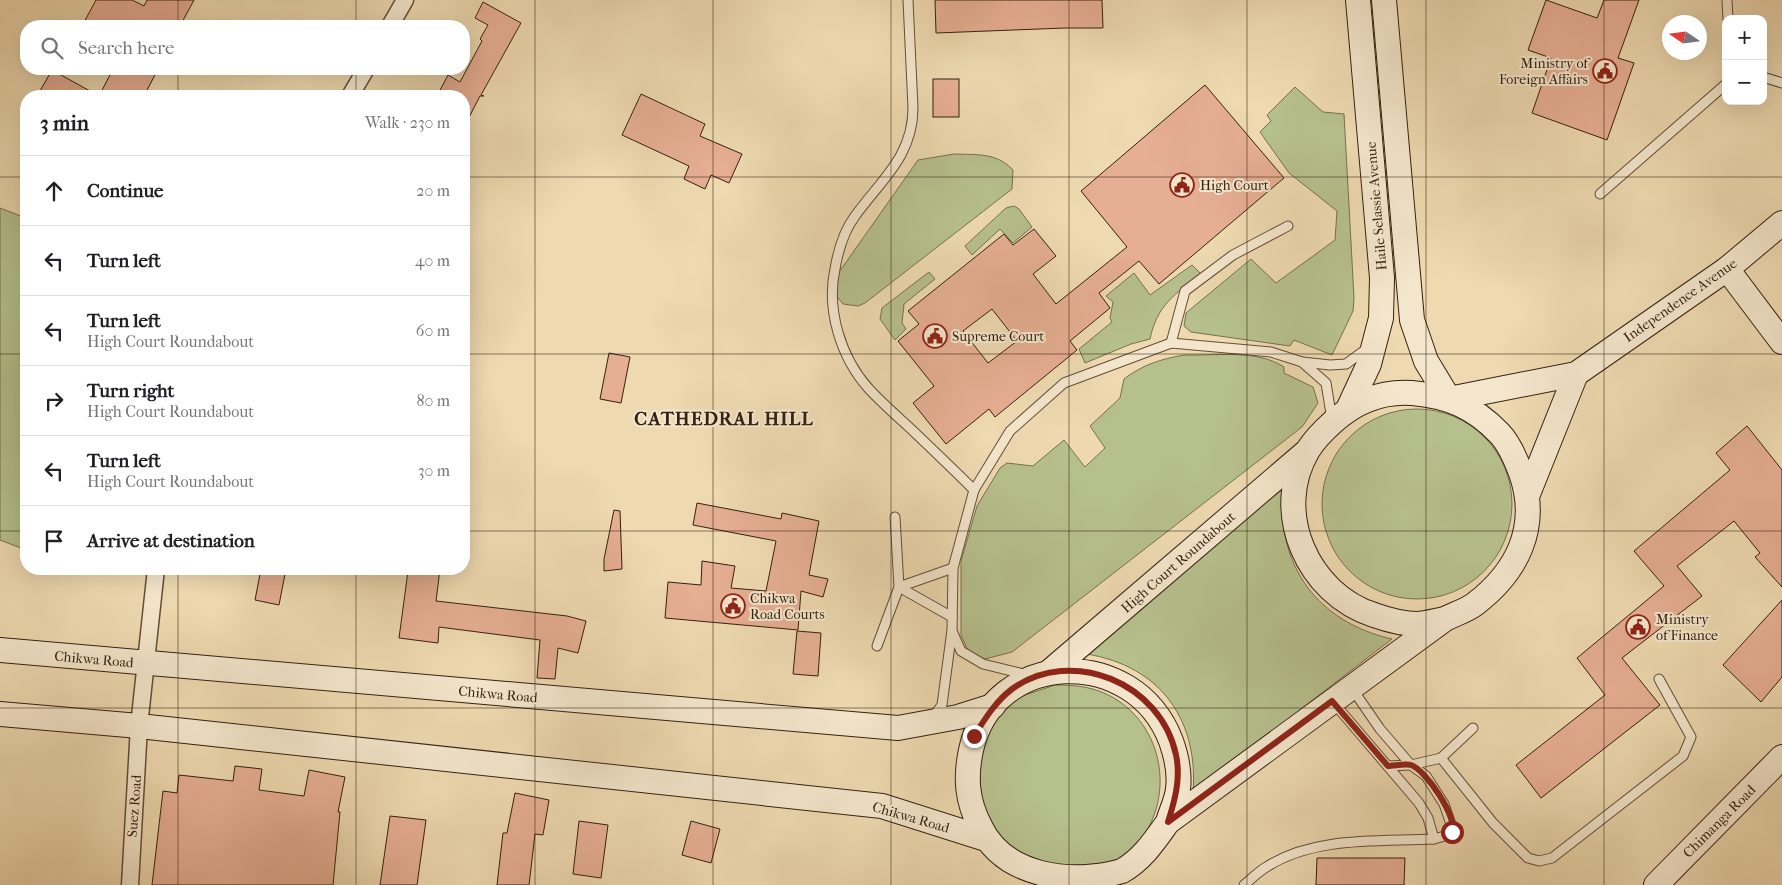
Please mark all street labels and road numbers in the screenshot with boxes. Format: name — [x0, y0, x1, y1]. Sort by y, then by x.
street label: Haile Selassie Avenue — [1362, 141, 1391, 271]
street label: Independence Avenue — [1620, 255, 1740, 346]
street label: High Court Roundabout — [1118, 508, 1239, 617]
street label: Chikwa Road — [54, 648, 135, 671]
street label: Chikwa Road — [458, 683, 539, 706]
street label: Suez Road — [124, 774, 145, 838]
street label: Chimanga Road — [1679, 781, 1759, 861]
street label: Chikwa Road — [870, 798, 952, 837]

